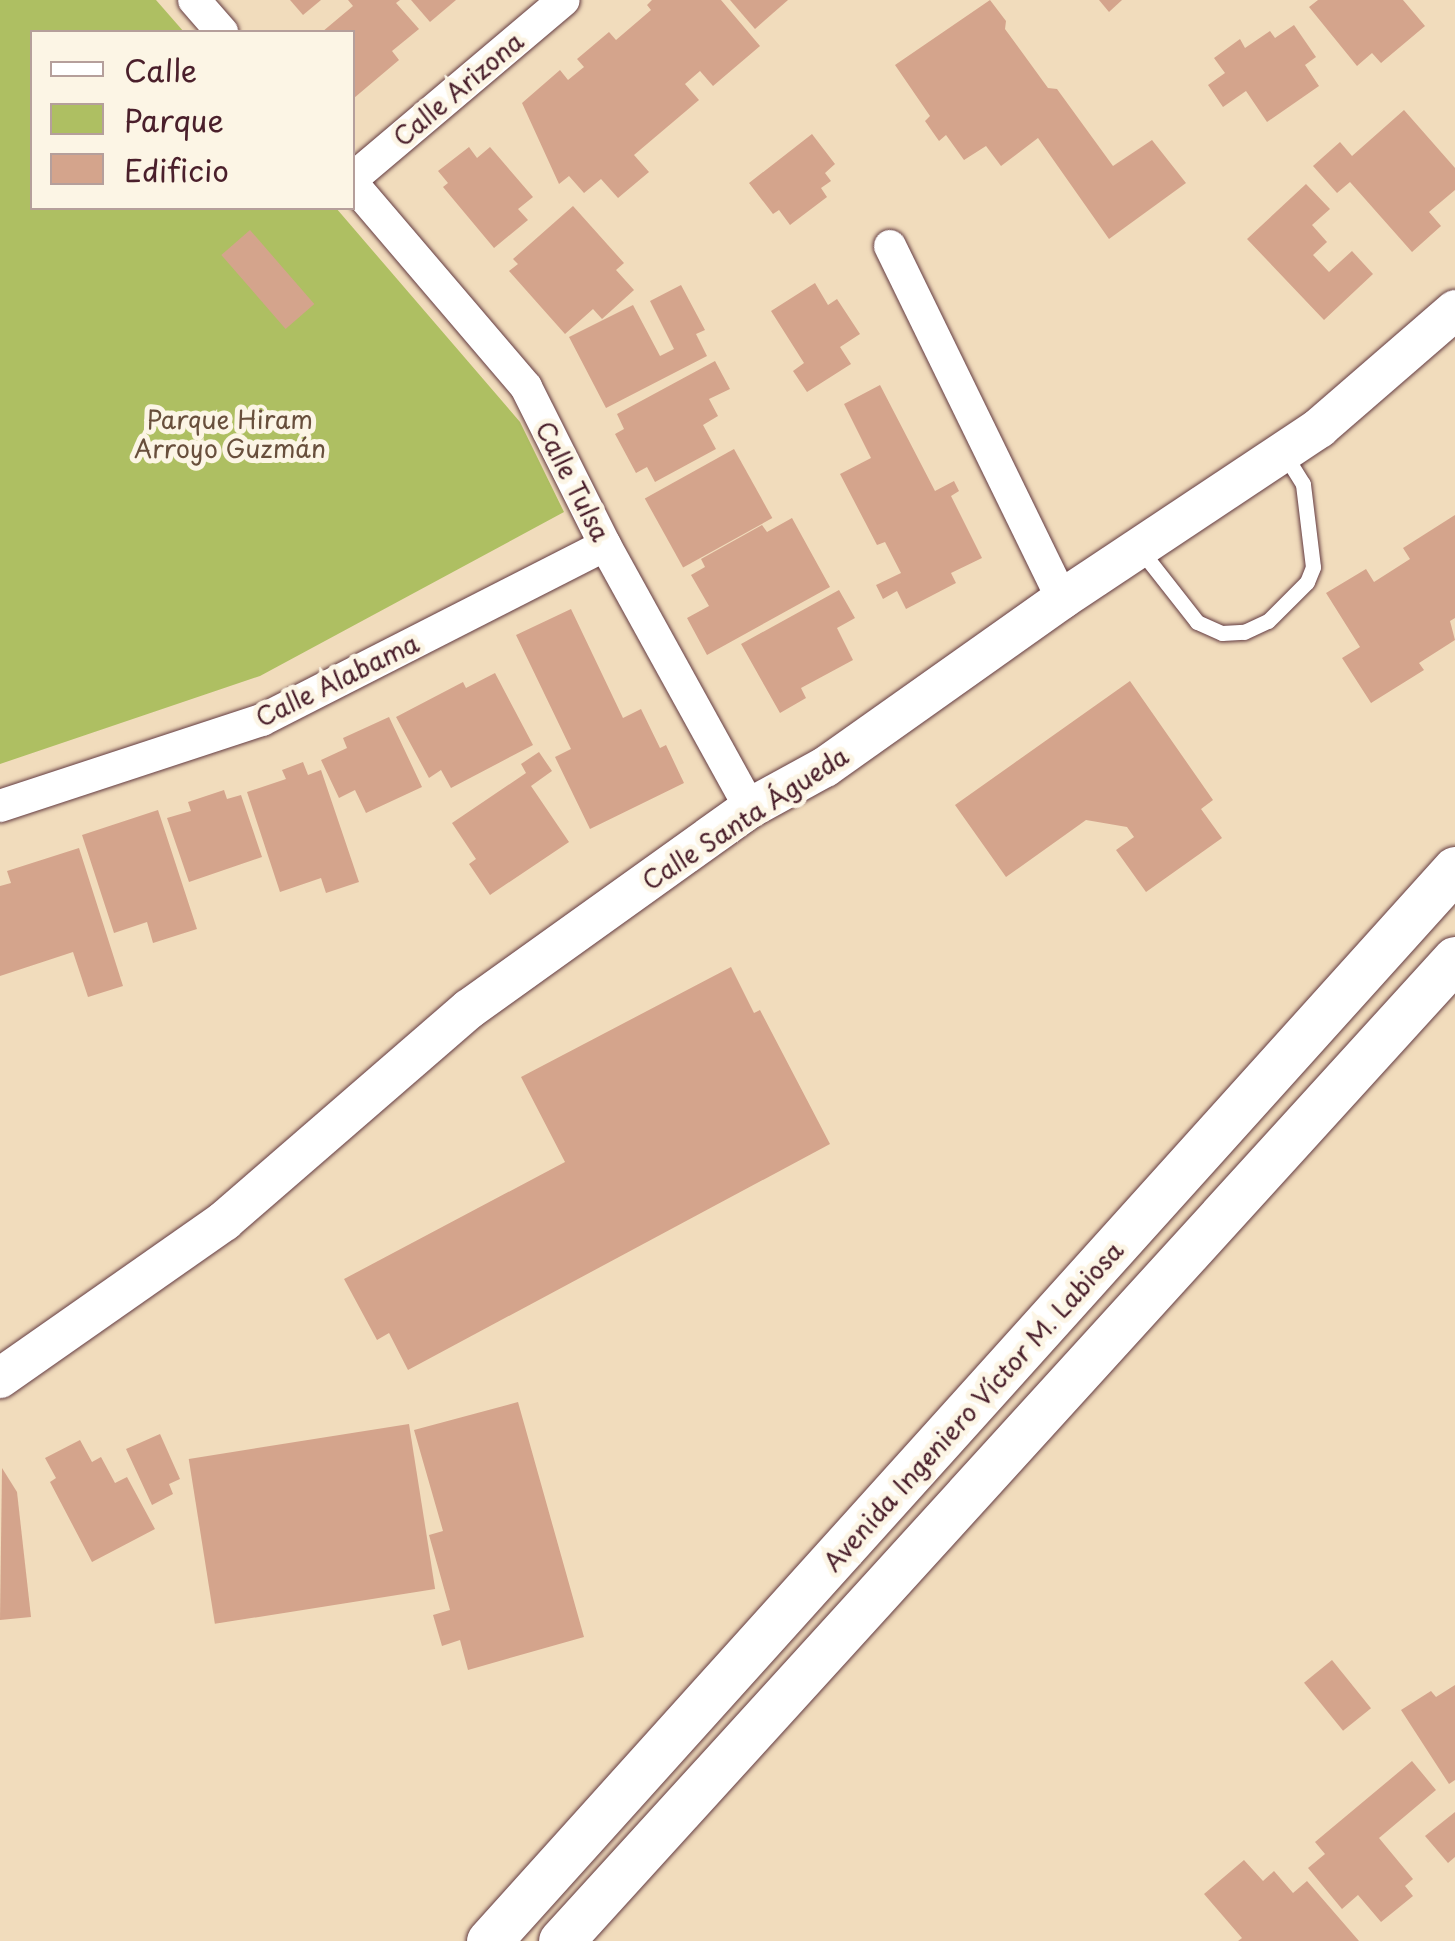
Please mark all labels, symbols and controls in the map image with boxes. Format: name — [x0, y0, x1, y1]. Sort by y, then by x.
street label: Calle Arizona — [386, 25, 530, 153]
legend — [30, 30, 355, 210]
text: Calle — [124, 47, 197, 92]
text: Parque — [124, 97, 224, 142]
text: Edificio — [124, 147, 229, 192]
park label: Parque Hiram Arroyo Guzmán — [133, 405, 327, 464]
street label: Calle Tulsa — [530, 415, 616, 547]
street label: Calle Alabama — [251, 628, 423, 732]
street label: Calle Santa Águeda — [636, 740, 854, 896]
street label: Avenida Ingeniero Víctor M. Labiosa — [817, 1235, 1129, 1577]

